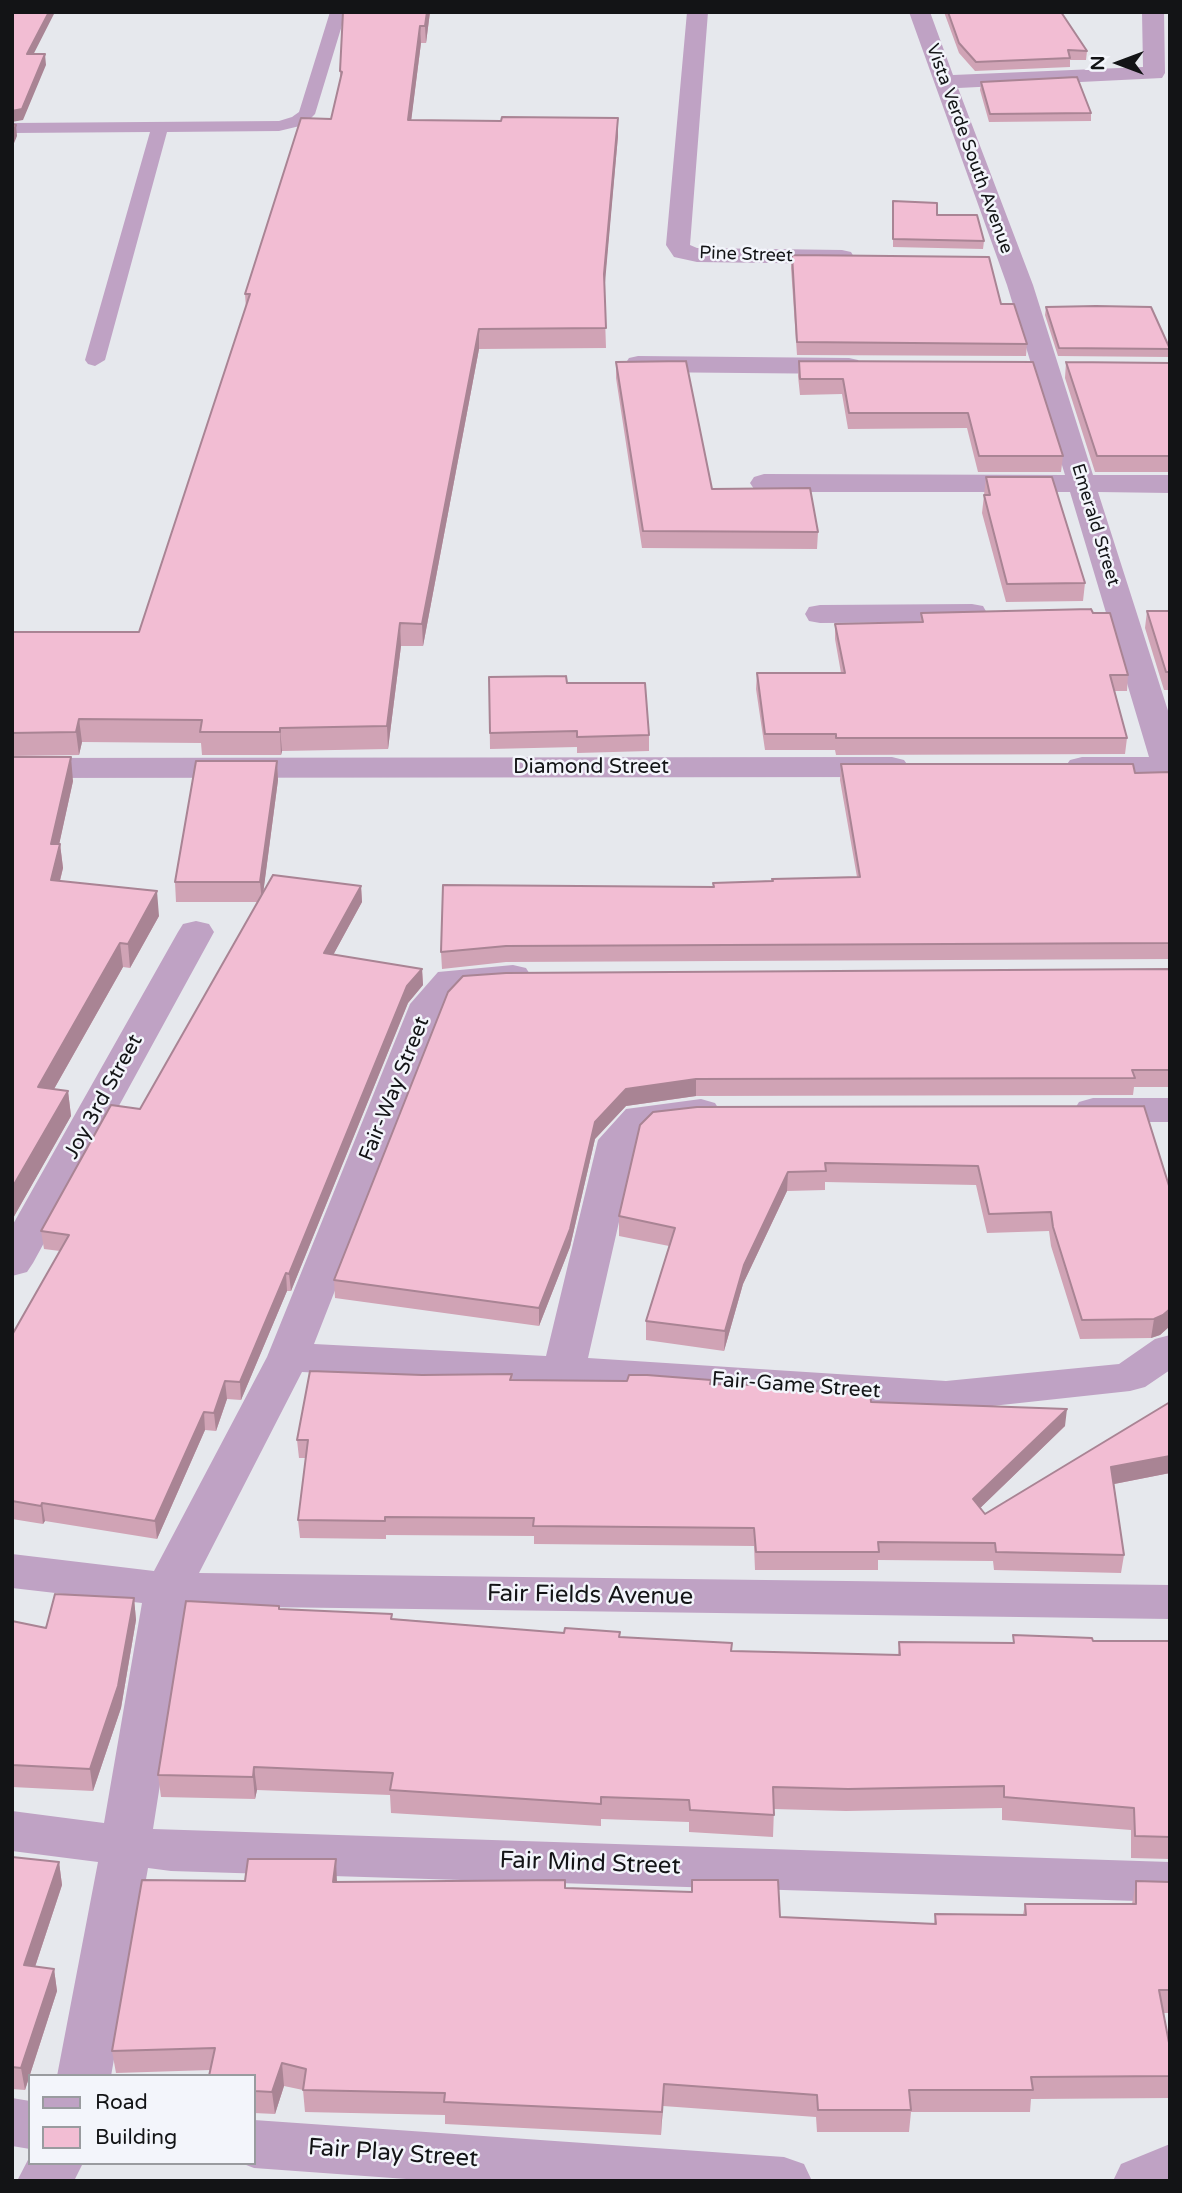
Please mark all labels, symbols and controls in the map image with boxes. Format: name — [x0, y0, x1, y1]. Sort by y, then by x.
north arrow — [1084, 28, 1154, 98]
street label: Vista Verde South Avenue — [921, 41, 1017, 257]
text: N — [1087, 55, 1109, 71]
street label: Pine Street — [699, 243, 793, 267]
street label: Emerald Street — [1066, 461, 1124, 589]
street label: Diamond Street — [513, 754, 669, 780]
street label: Fair-Way Street — [355, 1013, 435, 1165]
street label: Joy 3rd Street — [59, 1030, 149, 1164]
street label: Fair-Game Street — [711, 1368, 881, 1404]
street label: Fair Fields Avenue — [487, 1580, 693, 1612]
street label: Fair Mind Street — [499, 1846, 681, 1882]
legend — [28, 2074, 256, 2165]
text: Road — [95, 2090, 148, 2115]
text: Building — [95, 2125, 177, 2150]
street label: Fair Play Street — [307, 2134, 479, 2174]

